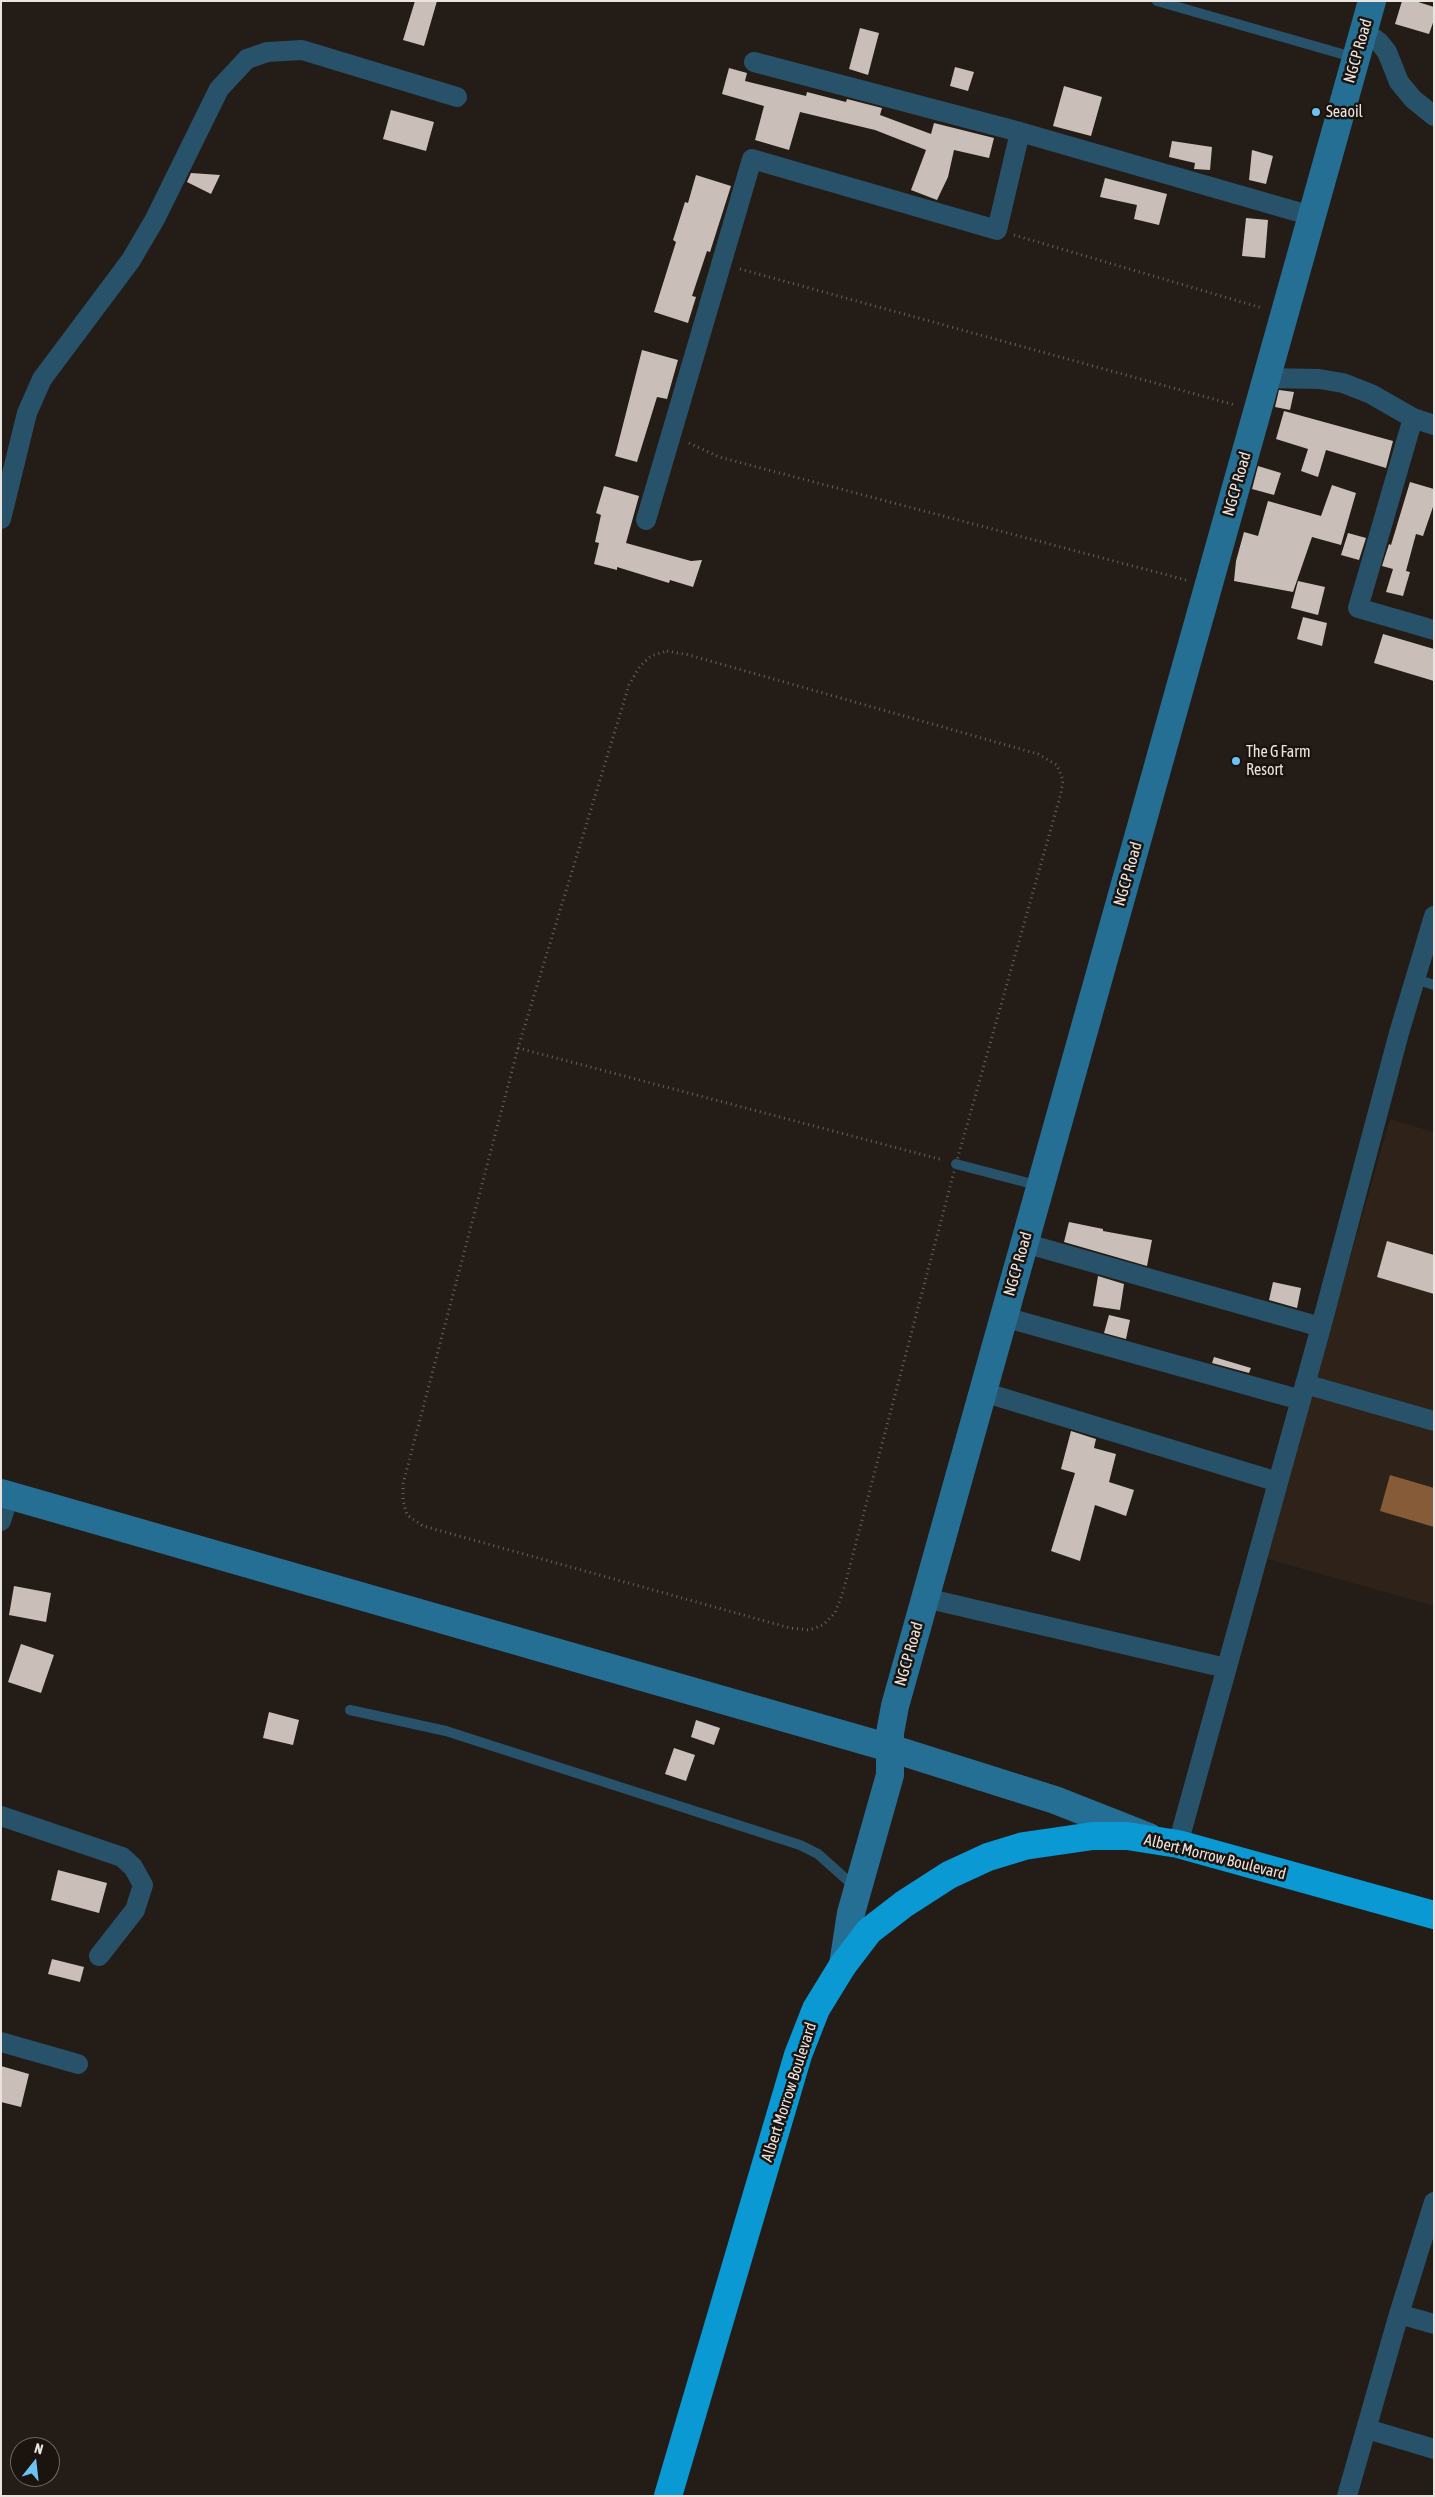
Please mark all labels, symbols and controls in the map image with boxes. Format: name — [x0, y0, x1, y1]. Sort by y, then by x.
street label: NGCP Road — [1340, 17, 1376, 85]
place label: Seaoil — [1326, 102, 1363, 122]
marker: Seaoil — [1310, 106, 1322, 118]
street label: NGCP Road — [1219, 450, 1255, 518]
place label: The G Farm Resort — [1246, 742, 1310, 780]
marker: The G Farm Resort — [1230, 755, 1242, 767]
street label: NGCP Road — [1110, 840, 1146, 908]
street label: NGCP Road — [1000, 1230, 1036, 1298]
street label: NGCP Road — [891, 1620, 927, 1688]
street label: Albert Morrow Boulevard — [1142, 1830, 1288, 1884]
street label: Albert Morrow Boulevard — [757, 2020, 821, 2164]
north arrow — [10, 2437, 60, 2487]
text: N — [33, 2440, 45, 2457]

